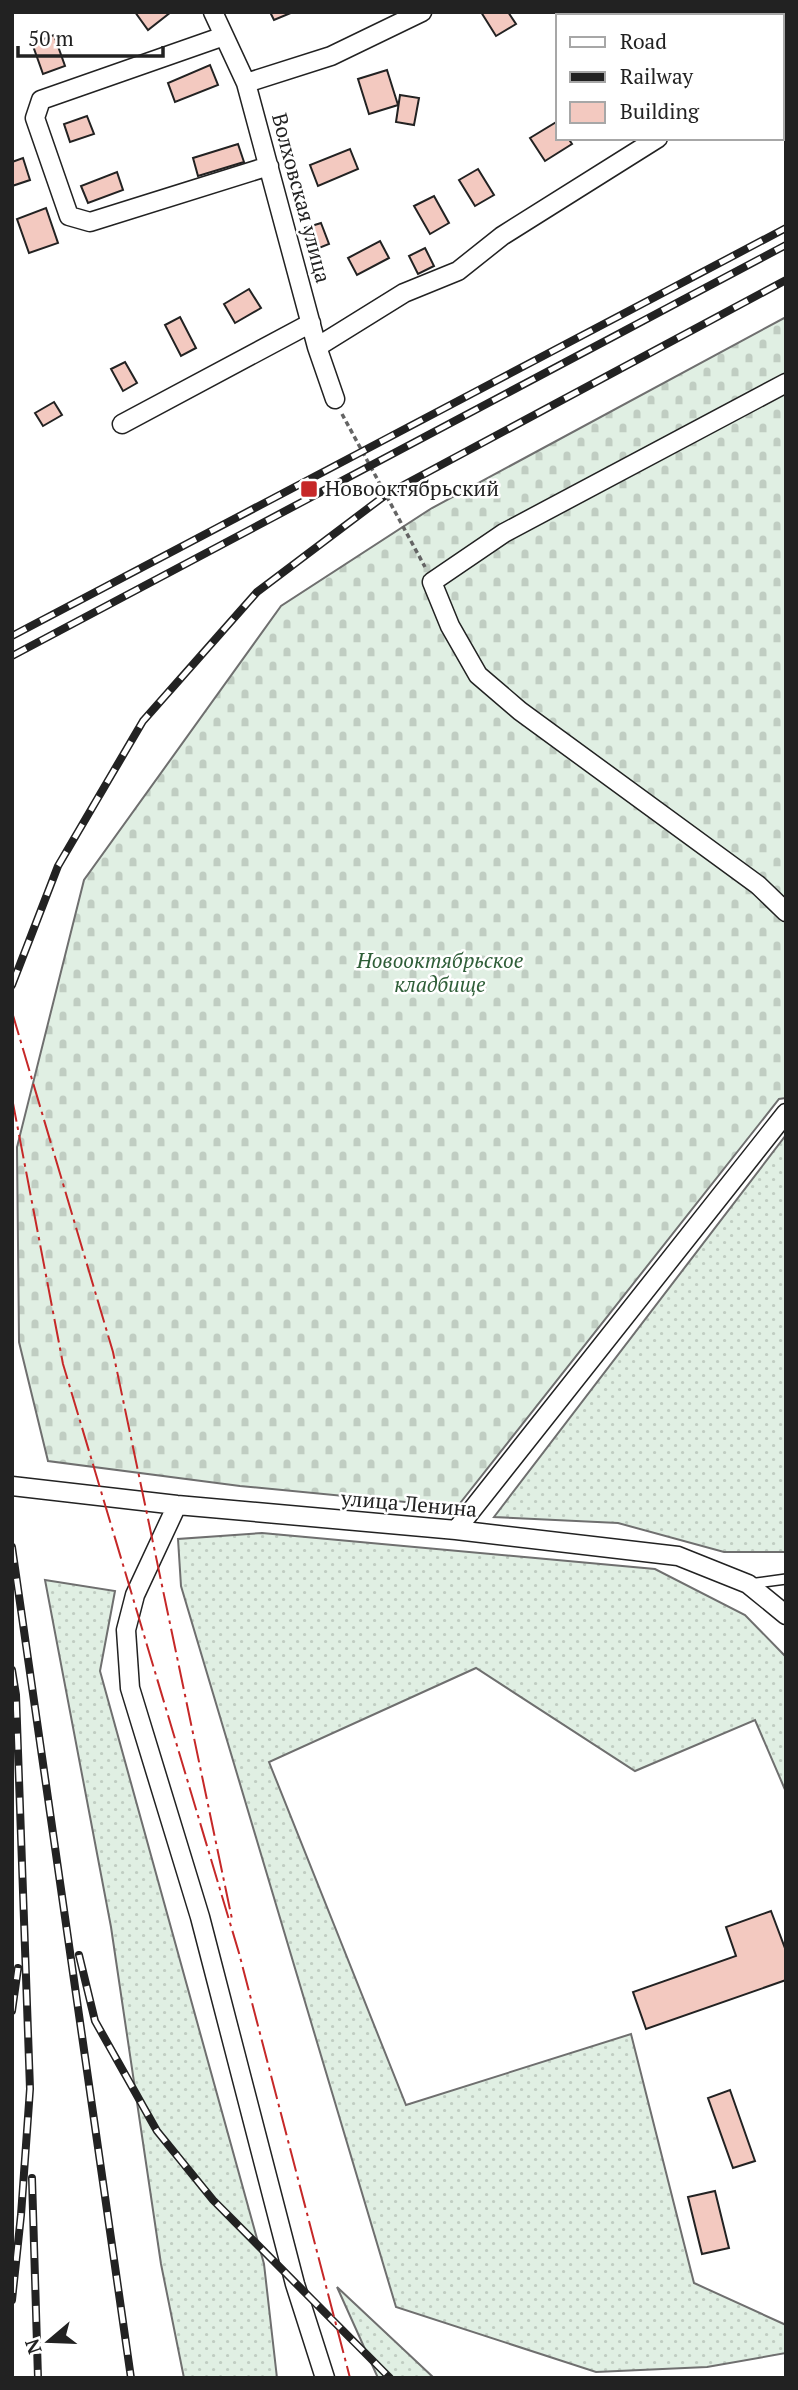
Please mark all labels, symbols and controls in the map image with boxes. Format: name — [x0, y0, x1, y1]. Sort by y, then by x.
scale bar — [18, 14, 163, 58]
legend — [556, 14, 784, 140]
text: 50 m — [28, 24, 74, 52]
text: Road — [620, 27, 667, 55]
text: Railway — [620, 62, 694, 90]
text: Building — [620, 97, 700, 125]
street label: Волховская улица — [266, 110, 338, 286]
place label: Новооктябрьский — [325, 474, 499, 502]
marker: Новооктябрьский — [299, 479, 319, 499]
park label: Новооктябрьское кладбище — [356, 946, 524, 998]
street label: улица Ленина — [339, 1483, 479, 1523]
north arrow — [14, 2306, 84, 2376]
text: N — [18, 2335, 47, 2358]

